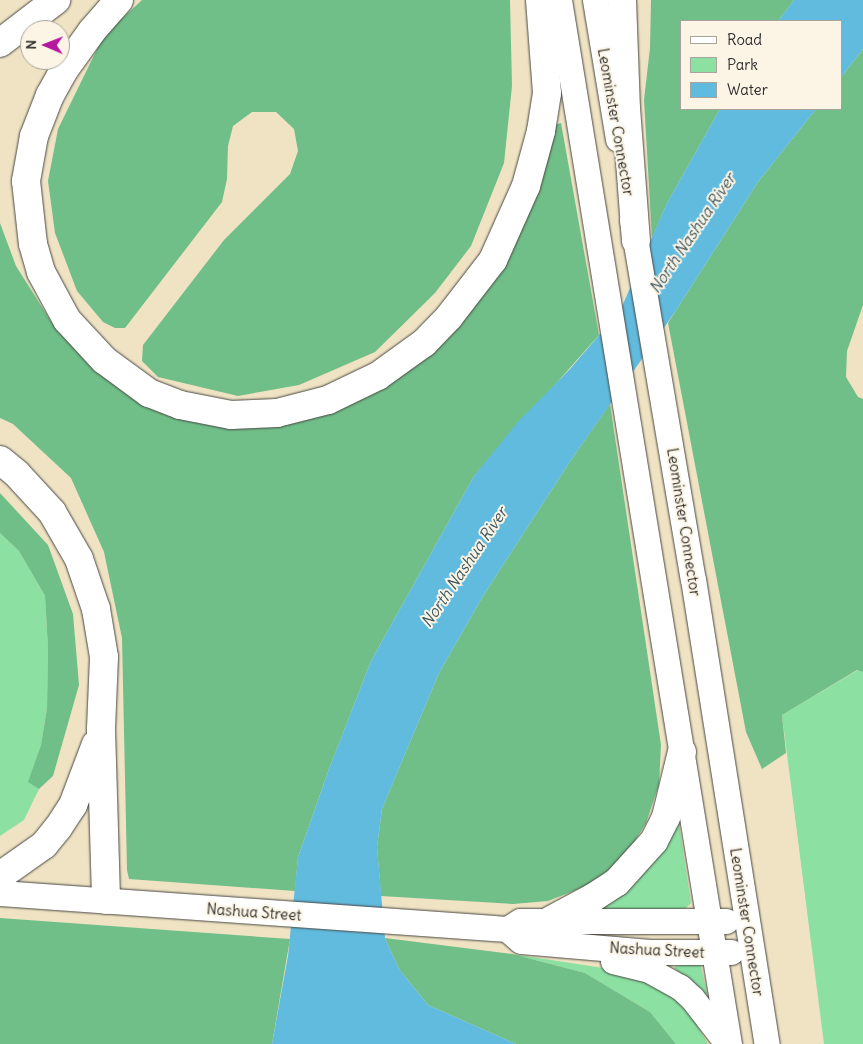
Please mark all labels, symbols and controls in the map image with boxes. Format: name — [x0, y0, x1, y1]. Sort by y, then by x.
north arrow — [20, 20, 70, 70]
legend — [680, 20, 843, 110]
text: Road — [727, 30, 762, 49]
text: N — [22, 40, 40, 50]
street label: Leominster Connector — [594, 47, 638, 197]
text: Park — [727, 55, 758, 74]
text: Water — [727, 80, 768, 99]
water label: North Nashua River — [645, 169, 739, 297]
street label: Leominster Connector — [663, 447, 705, 597]
water label: North Nashua River — [417, 503, 511, 631]
street label: Leominster Connector — [726, 847, 768, 997]
street label: Nashua Street — [206, 900, 302, 924]
street label: Nashua Street — [609, 939, 705, 961]

